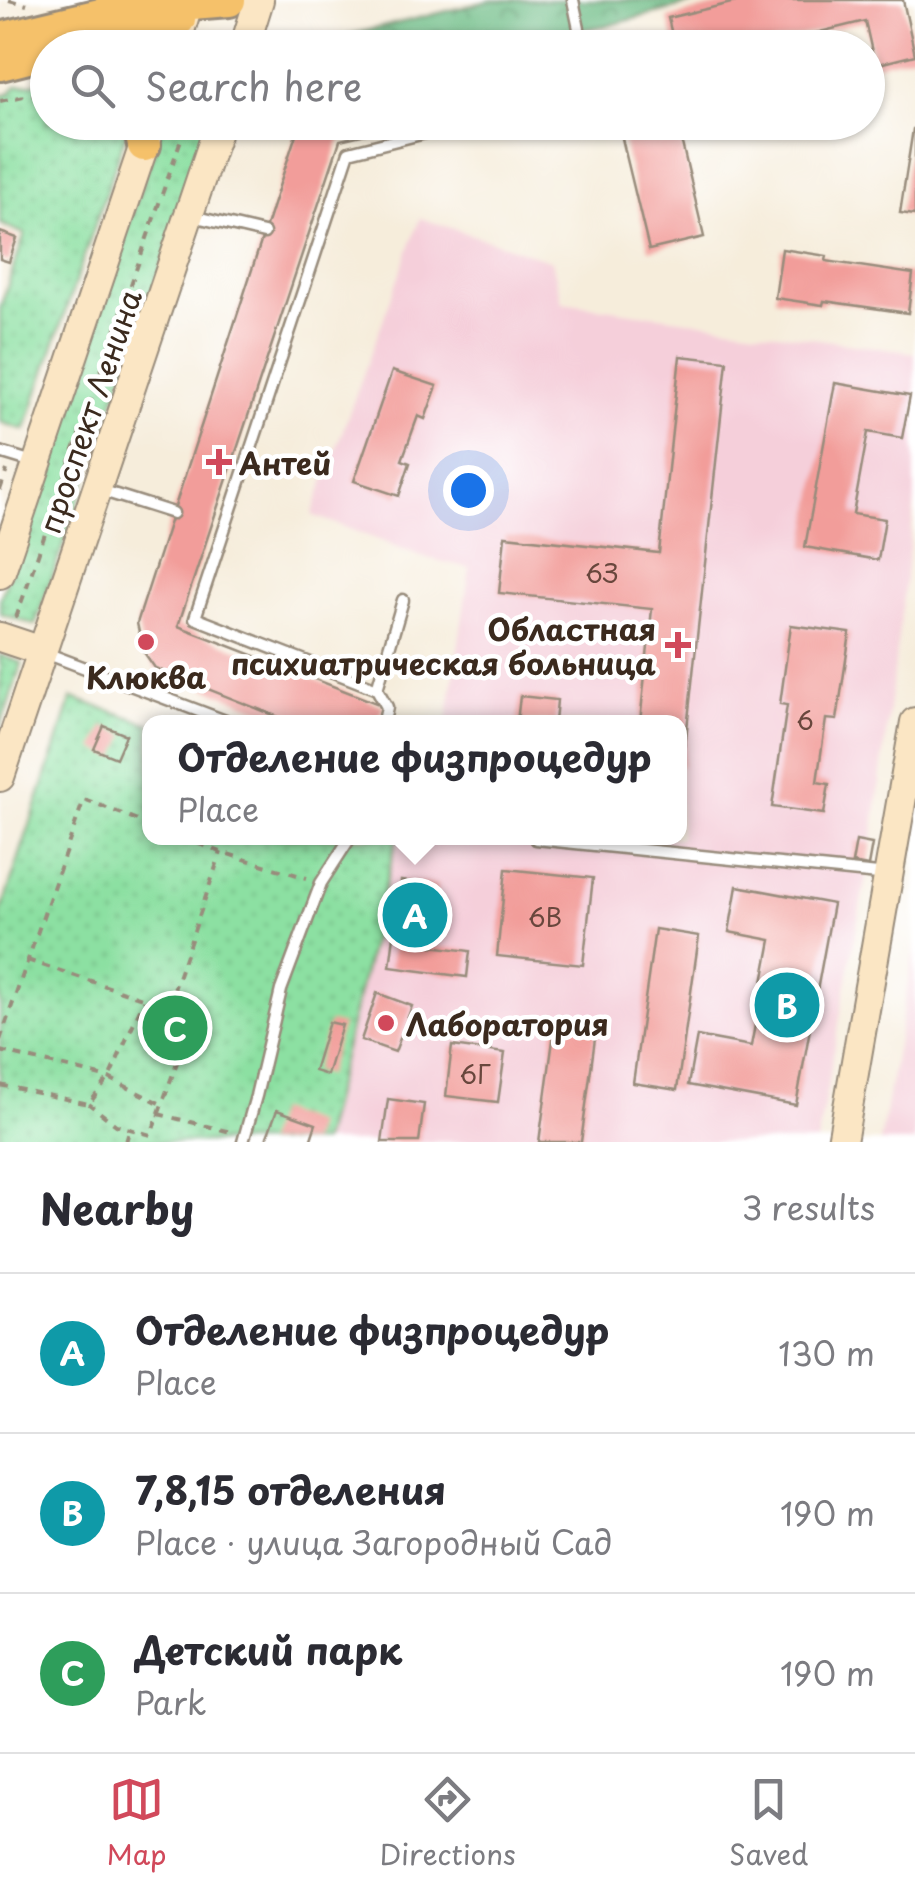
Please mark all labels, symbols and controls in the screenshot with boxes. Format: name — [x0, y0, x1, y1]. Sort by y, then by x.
search box — [30, 30, 885, 140]
text: Search here — [145, 57, 362, 114]
icon: search — [65, 58, 120, 113]
street label: проспект Ленина — [26, 283, 152, 539]
place label: Антей — [238, 440, 331, 485]
marker: Антей — [208, 451, 230, 473]
your location — [443, 465, 494, 516]
house number: 6З — [585, 554, 619, 592]
place label: Областная психиатрическая больница — [231, 606, 656, 685]
marker: Клюква — [135, 631, 157, 653]
marker: Областная психиатрическая больница — [665, 632, 691, 658]
place label: Клюква — [86, 654, 207, 699]
house number: 6 — [796, 701, 814, 739]
popup — [142, 715, 687, 845]
text: Отделение физпроцедур — [177, 728, 652, 785]
text: Place — [177, 785, 259, 833]
pin: A — [382, 878, 448, 952]
house number: 6В — [528, 898, 562, 936]
pin: B — [754, 968, 820, 1042]
pin: C — [142, 990, 208, 1066]
place label: Лаборатория — [406, 1001, 609, 1046]
marker: Лаборатория — [375, 1012, 397, 1034]
house number: 6Г — [459, 1055, 491, 1093]
text: Nearby — [40, 1176, 194, 1239]
text: 3 results — [741, 1183, 875, 1231]
text: Отделение физпроцедур — [135, 1301, 609, 1358]
text: A — [60, 1329, 85, 1377]
text: 130 m — [778, 1329, 875, 1377]
text: Place — [135, 1358, 217, 1406]
text: 7,8,15 отделения — [135, 1461, 446, 1518]
text: B — [62, 1489, 83, 1537]
text: 190 m — [780, 1489, 875, 1537]
text: Place · улица Загородный Сад — [135, 1518, 612, 1566]
text: Детский парк — [135, 1621, 402, 1678]
text: C — [60, 1649, 85, 1697]
text: 190 m — [780, 1649, 875, 1697]
text: Park — [135, 1678, 207, 1726]
tab: Map — [107, 1772, 166, 1875]
tab: Directions — [380, 1772, 516, 1875]
tab: Saved — [729, 1772, 808, 1875]

